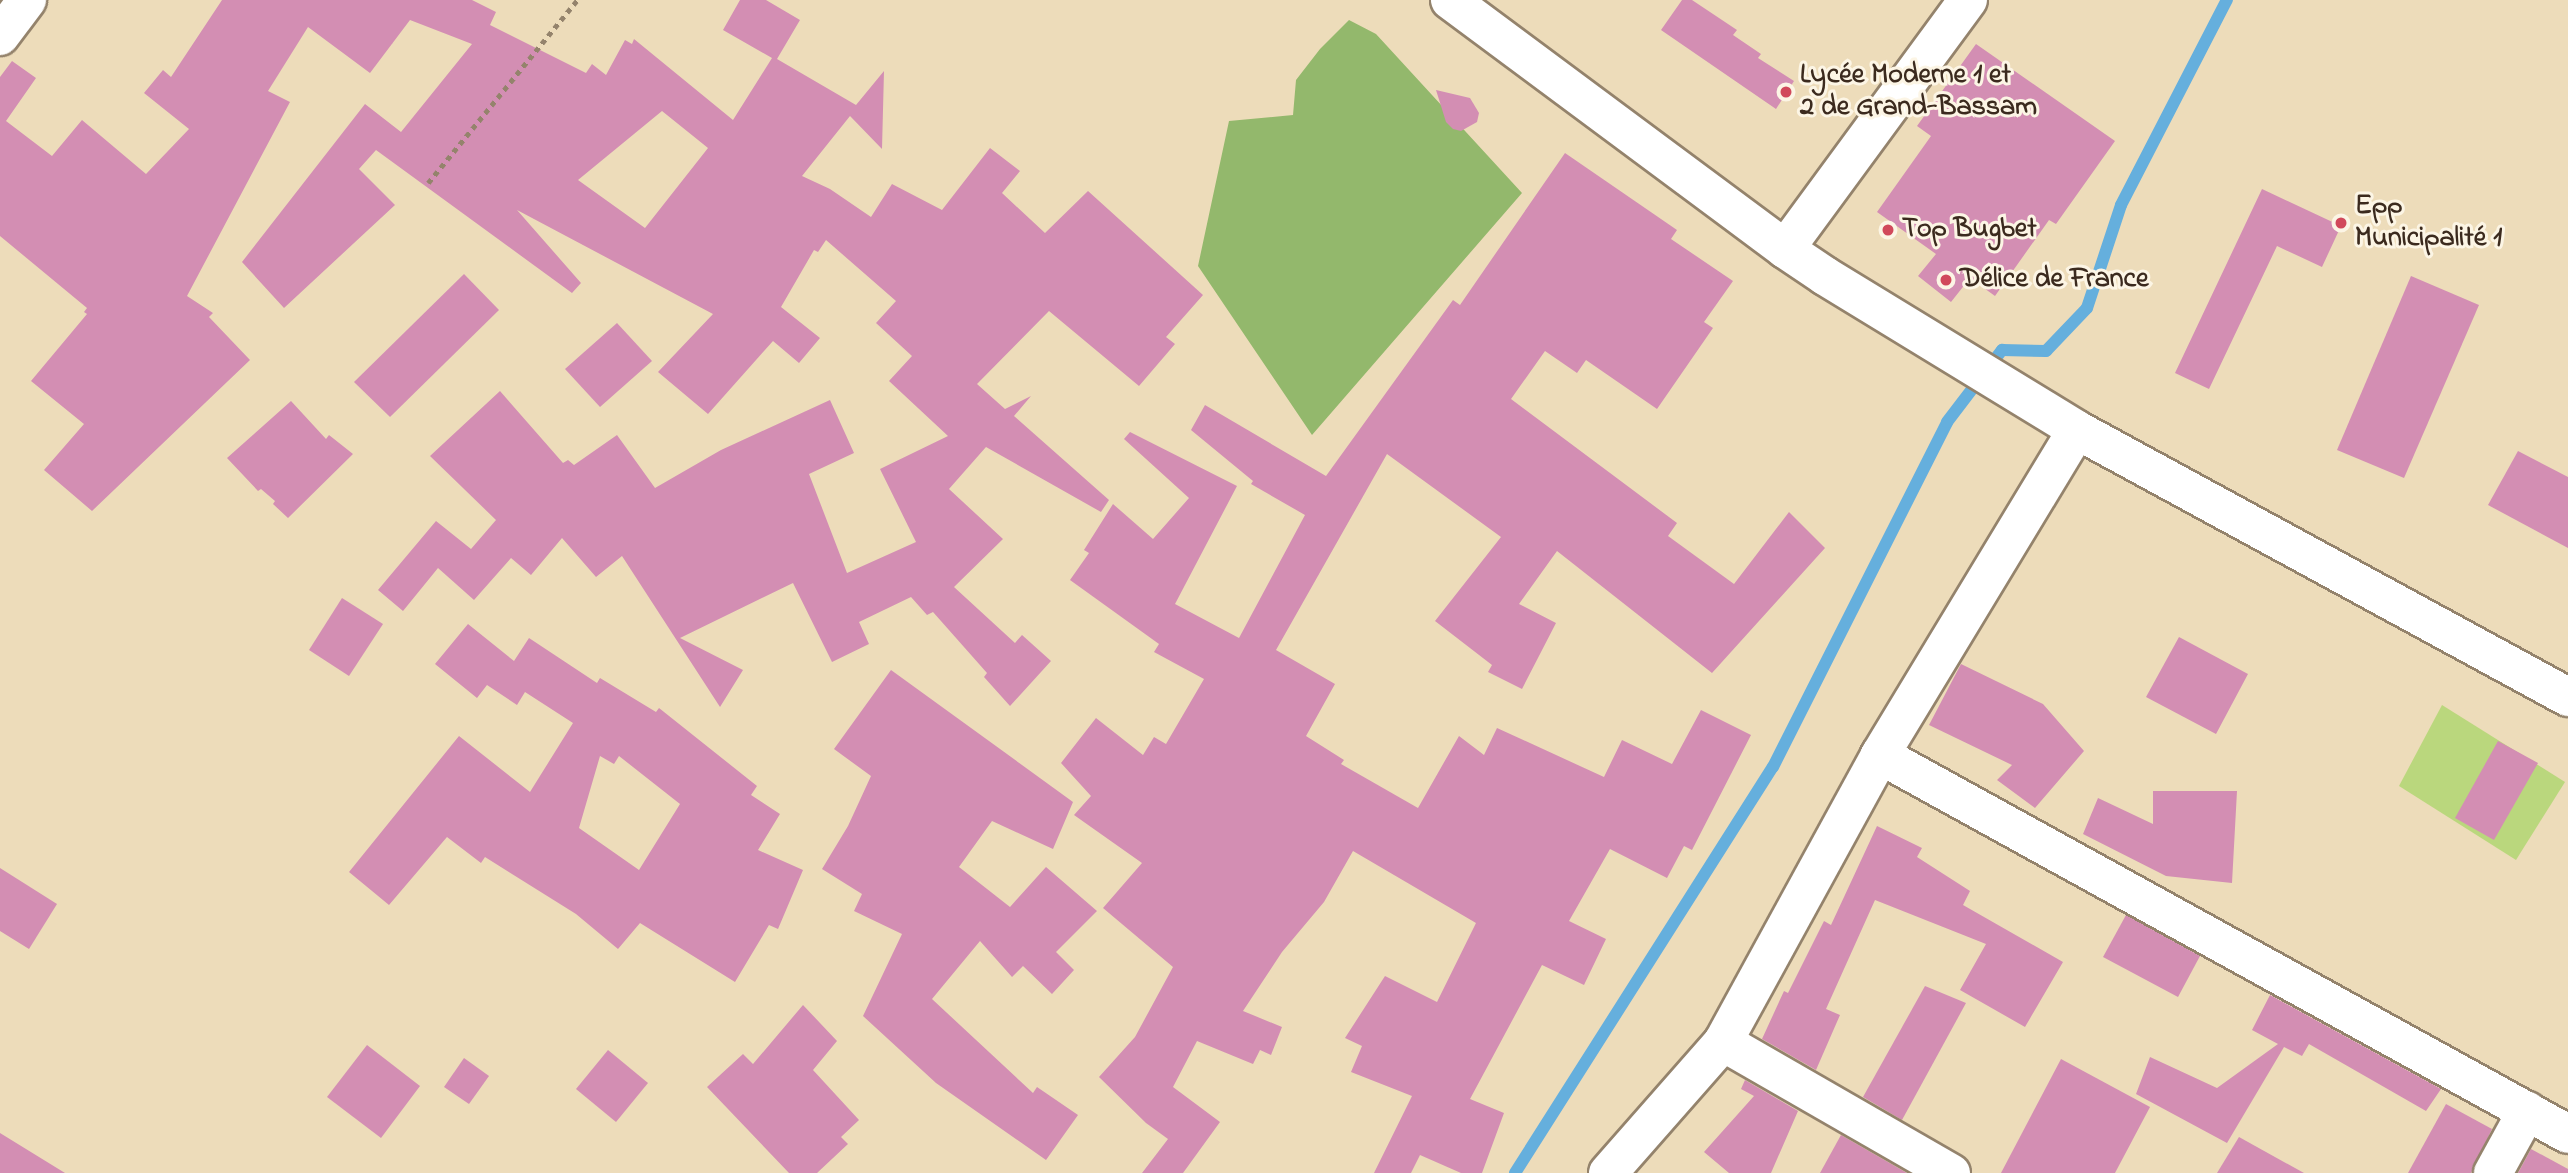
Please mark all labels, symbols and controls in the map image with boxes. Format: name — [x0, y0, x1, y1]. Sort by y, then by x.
place label: Lycée Moderne 1 et 2 de Grand-Bassam — [1800, 59, 2037, 125]
marker: Lycée Moderne 1 et 2 de Grand-Bassam — [1778, 84, 1794, 100]
place label: Epp Municipalité 1 — [2355, 190, 2502, 256]
place label: Top Bugbet — [1902, 213, 2037, 247]
marker: Epp Municipalité 1 — [2333, 215, 2349, 231]
marker: Top Bugbet — [1880, 222, 1896, 238]
place label: Délice de France — [1960, 263, 2149, 297]
marker: Délice de France — [1938, 272, 1954, 288]

